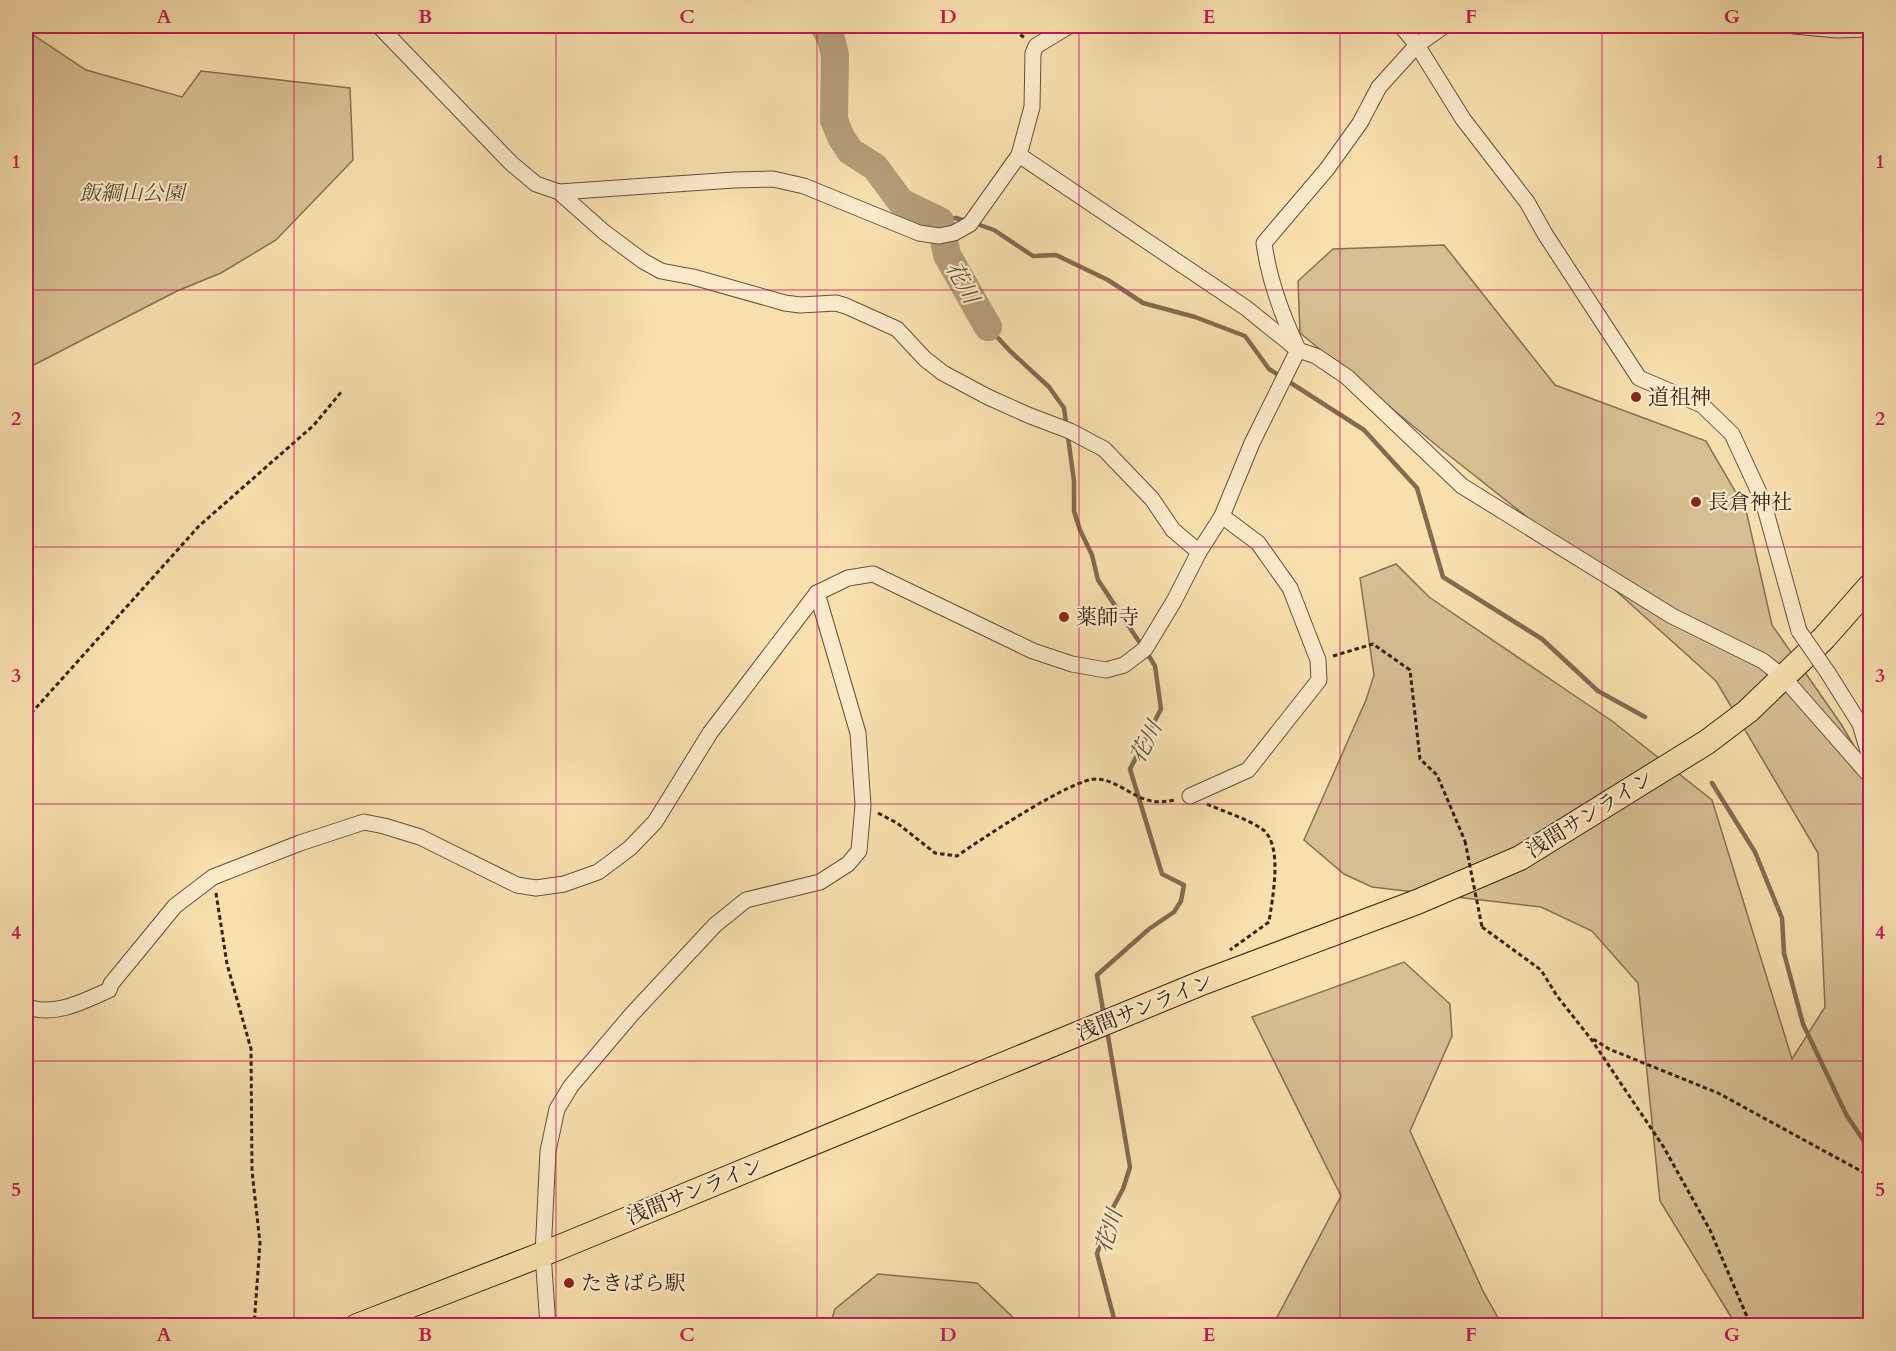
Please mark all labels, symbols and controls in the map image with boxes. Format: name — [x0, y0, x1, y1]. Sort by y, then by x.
text: A — [156, 3, 172, 30]
text: B — [418, 3, 432, 30]
text: C — [679, 3, 695, 30]
text: D — [939, 3, 957, 30]
text: E — [1203, 3, 1215, 30]
text: F — [1465, 3, 1477, 30]
text: G — [1724, 3, 1740, 30]
text: 1 — [11, 148, 21, 175]
text: 1 — [1875, 148, 1885, 175]
park label: 飯綱山公園 — [80, 179, 187, 208]
water label: 花川 — [938, 256, 987, 311]
place label: 道祖神 — [1648, 383, 1711, 412]
marker: 道祖神 — [1629, 390, 1643, 404]
text: 2 — [11, 405, 21, 432]
text: 2 — [1875, 405, 1885, 432]
place label: 長倉神社 — [1708, 488, 1792, 517]
marker: 長倉神社 — [1689, 495, 1703, 509]
place label: 薬師寺 — [1076, 603, 1139, 632]
marker: 薬師寺 — [1057, 610, 1071, 624]
text: 3 — [11, 662, 21, 689]
text: 3 — [1875, 662, 1885, 689]
water label: 花川 — [1123, 714, 1170, 769]
street label: 浅間サンライン — [1521, 764, 1660, 865]
text: 4 — [11, 919, 21, 946]
text: 4 — [1875, 919, 1885, 946]
street label: 浅間サンライン — [1072, 967, 1218, 1048]
street label: 浅間サンライン — [622, 1151, 768, 1232]
text: 5 — [11, 1176, 21, 1203]
text: 5 — [1875, 1176, 1885, 1203]
water label: 花川 — [1088, 1204, 1130, 1257]
place label: たきばら駅 — [581, 1269, 686, 1298]
marker: たきばら駅 — [562, 1276, 576, 1290]
text: A — [156, 1321, 172, 1348]
text: B — [418, 1321, 432, 1348]
text: C — [679, 1321, 695, 1348]
text: D — [939, 1321, 957, 1348]
text: E — [1203, 1321, 1215, 1348]
text: F — [1465, 1321, 1477, 1348]
text: G — [1724, 1321, 1740, 1348]

